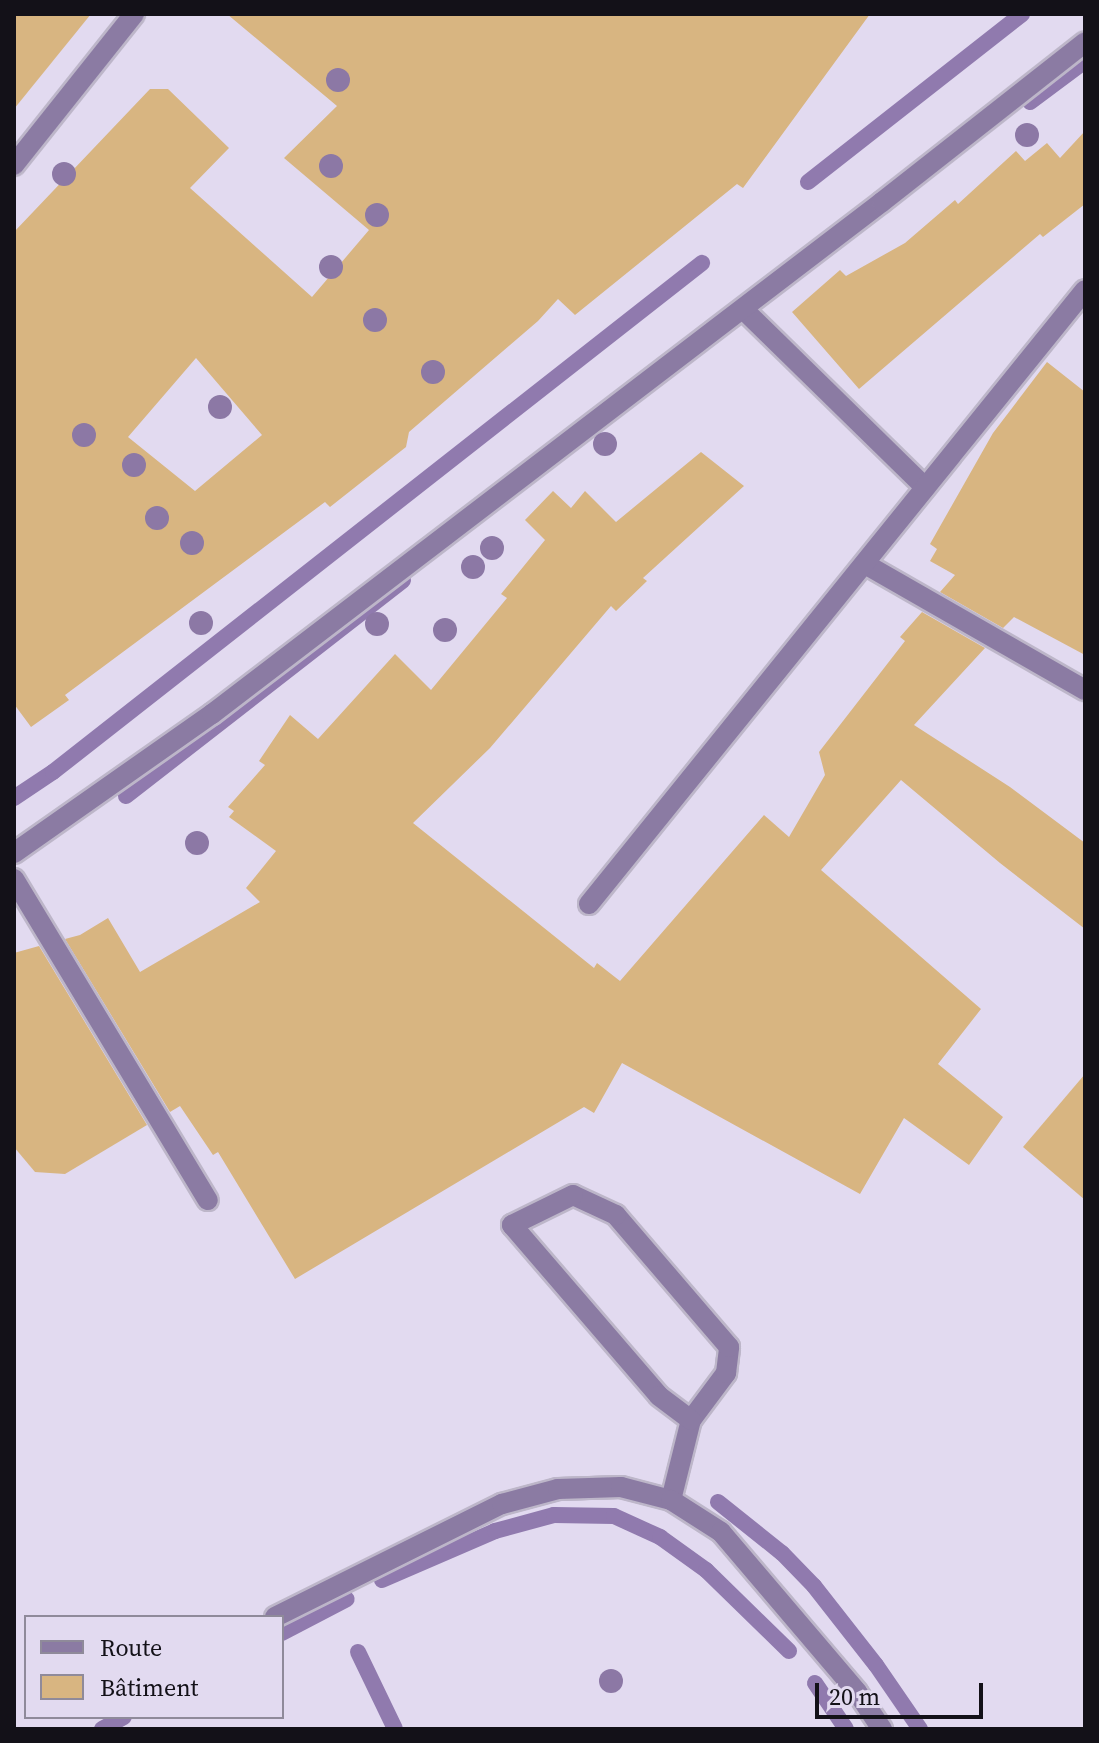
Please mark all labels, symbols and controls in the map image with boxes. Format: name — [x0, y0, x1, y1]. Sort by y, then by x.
legend — [24, 1615, 284, 1719]
text: Route — [100, 1631, 162, 1664]
scale bar — [819, 1667, 987, 1717]
text: Bâtiment — [100, 1671, 198, 1704]
text: 20 m — [829, 1680, 880, 1713]

